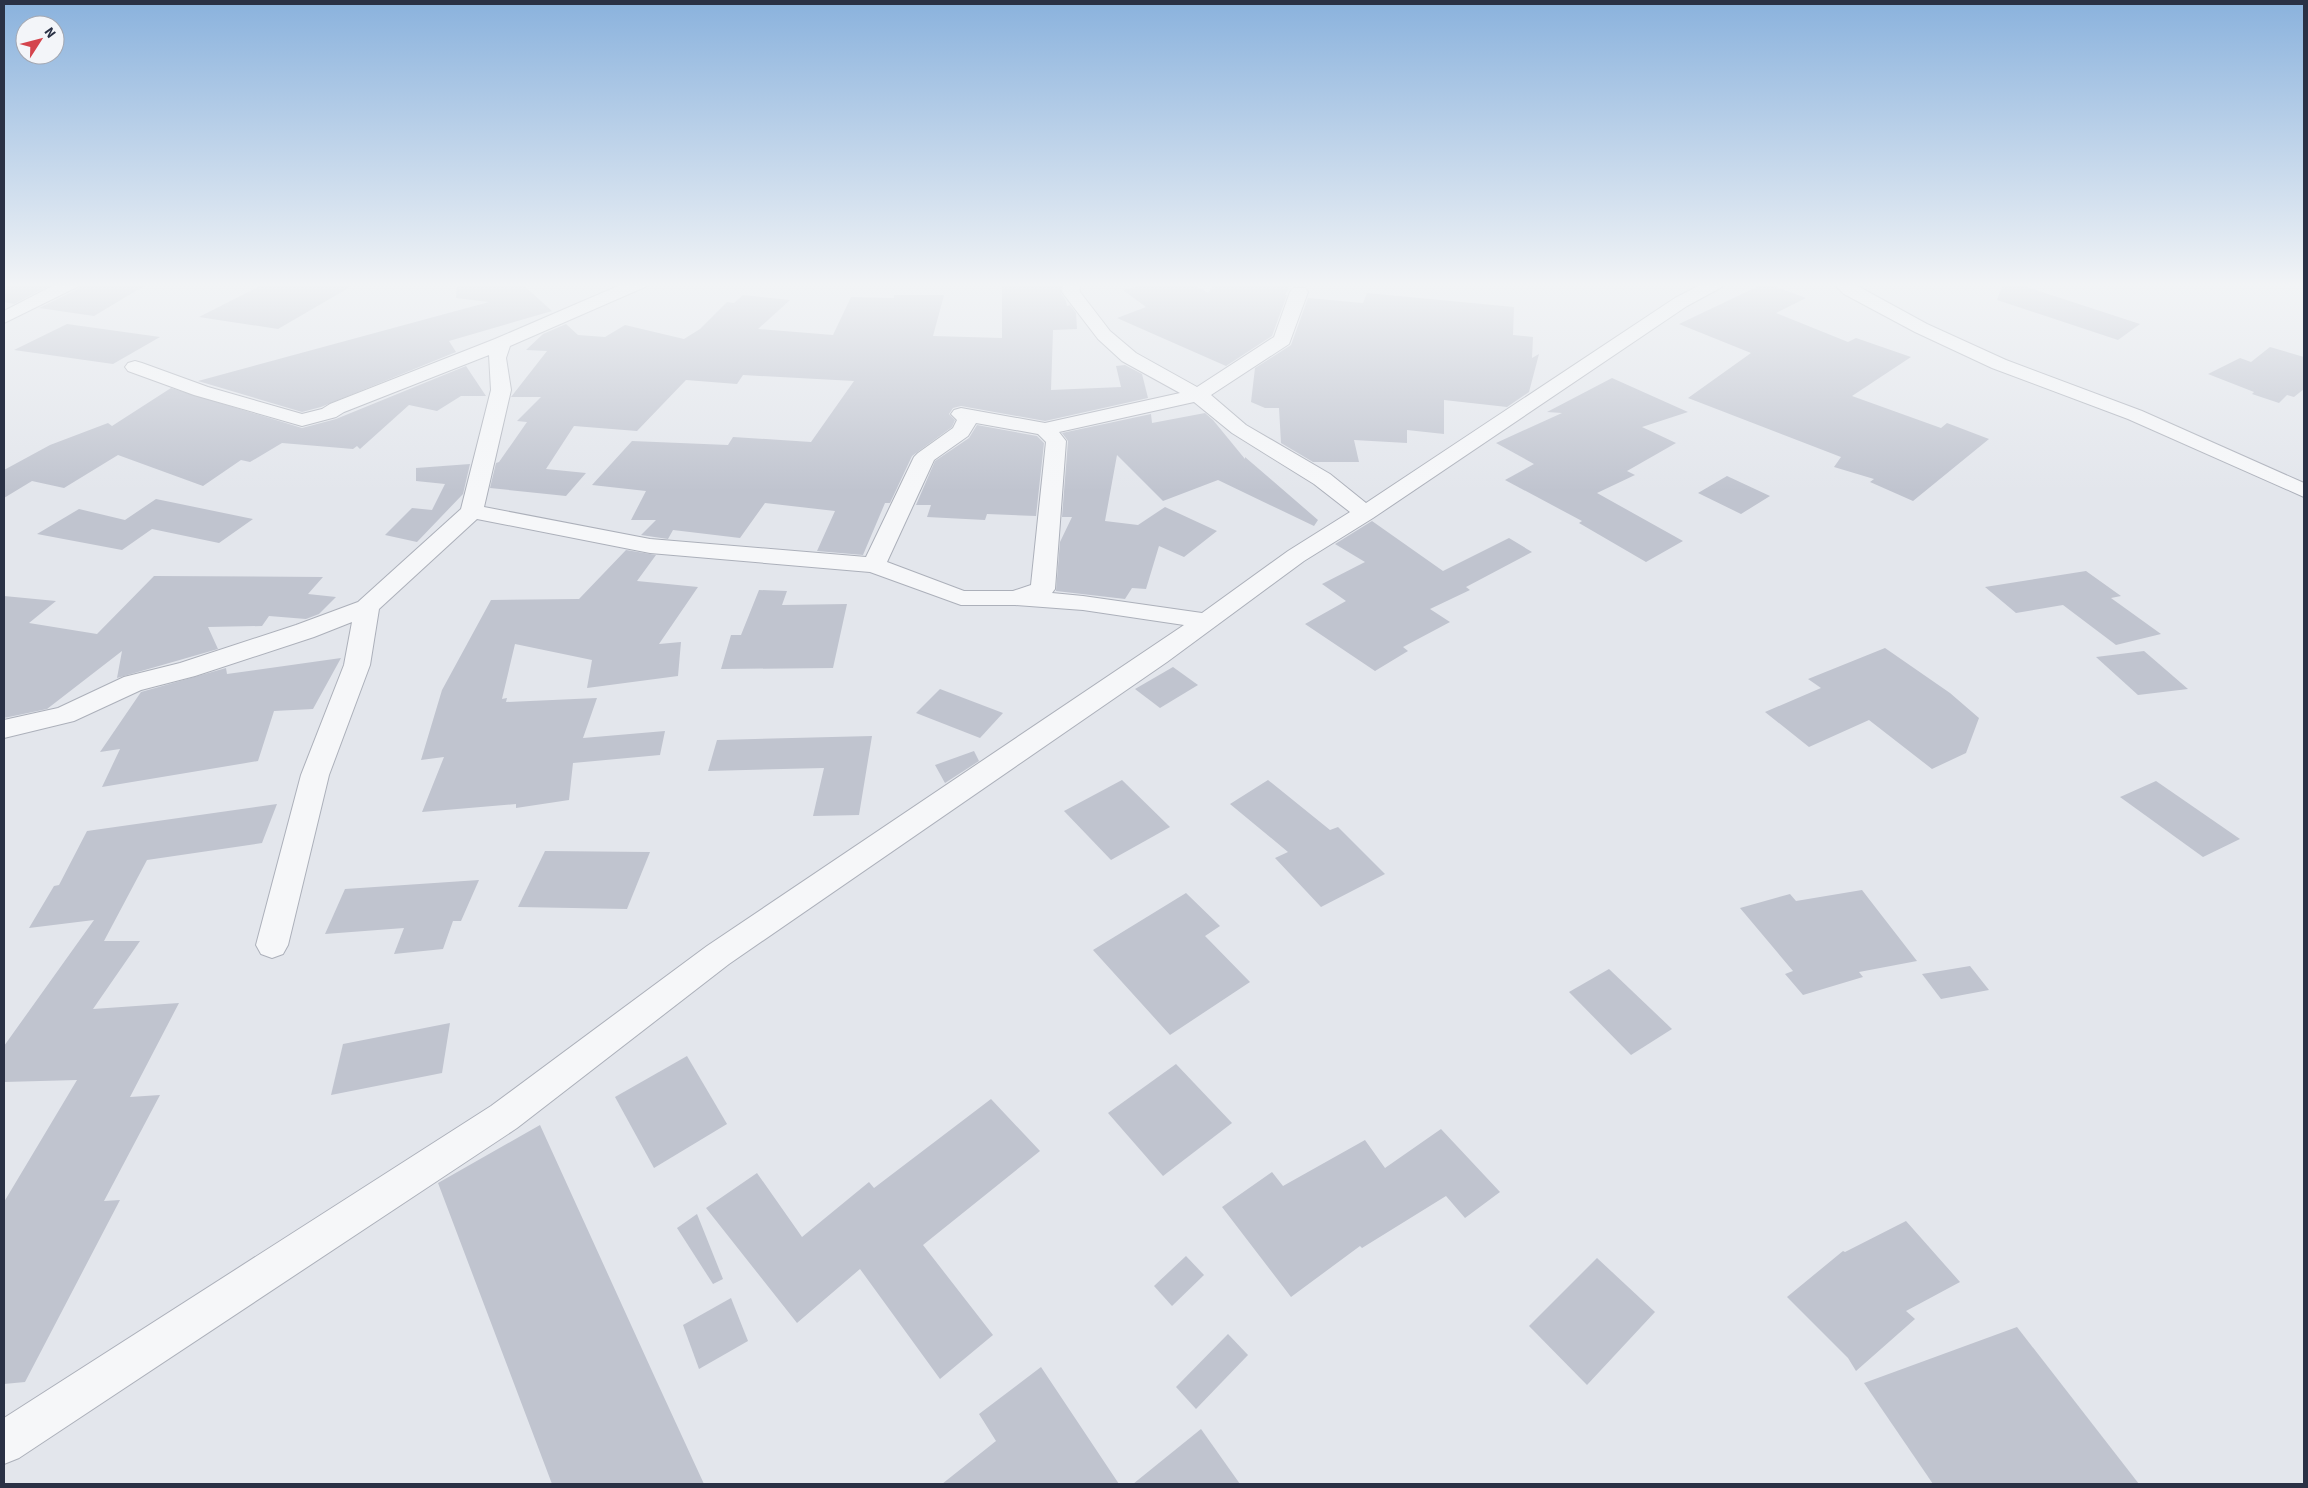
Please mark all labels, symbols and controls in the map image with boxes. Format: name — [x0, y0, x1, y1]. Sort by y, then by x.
north arrow — [15, 15, 65, 65]
text: N — [39, 23, 61, 43]

